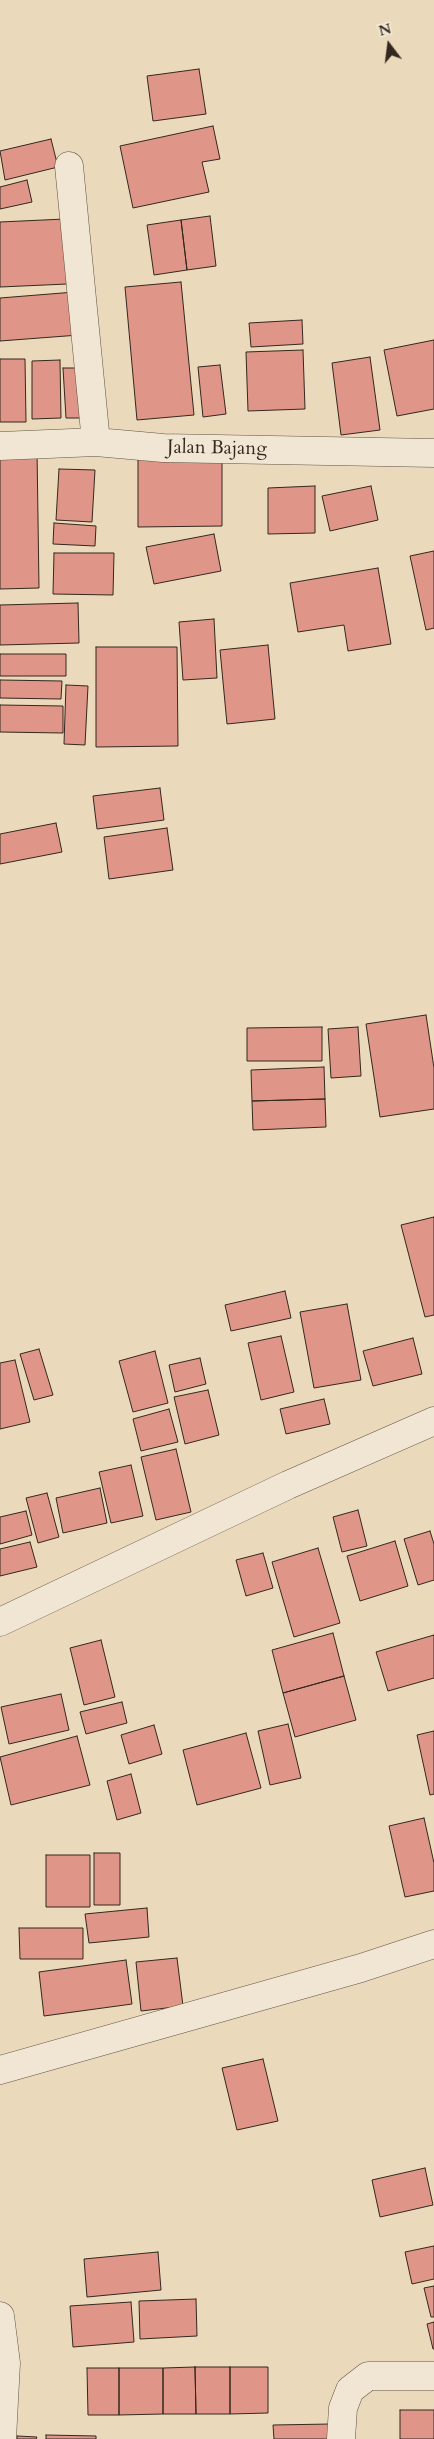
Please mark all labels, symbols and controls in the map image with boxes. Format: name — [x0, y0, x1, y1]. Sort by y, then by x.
text: N — [377, 19, 393, 41]
north arrow — [364, 20, 414, 70]
street label: Jalan Bajang — [167, 437, 267, 461]

